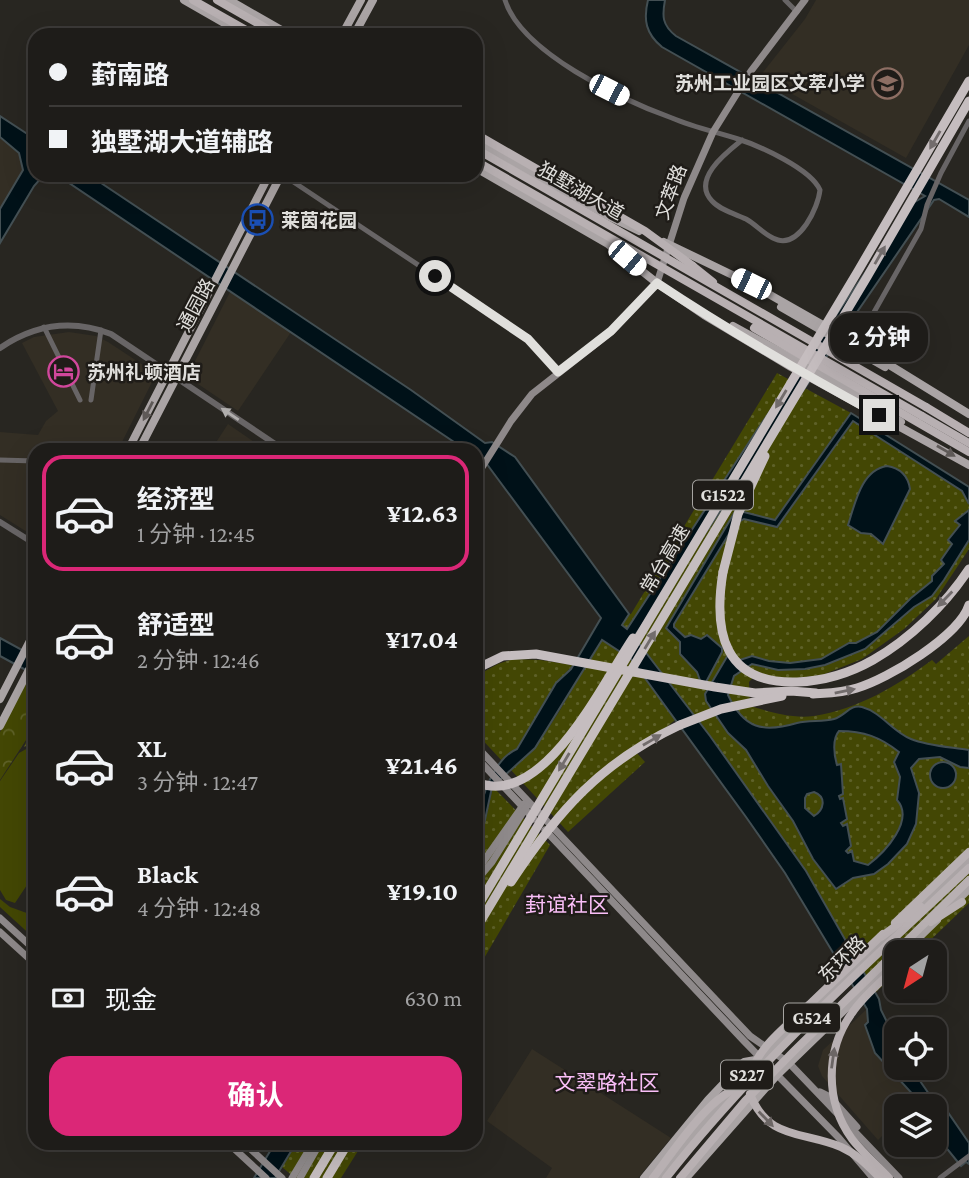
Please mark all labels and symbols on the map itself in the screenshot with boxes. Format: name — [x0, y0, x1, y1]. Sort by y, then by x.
school or university icon: 苏州工业园区文萃小学 — [871, 66, 905, 100]
car — [586, 71, 633, 109]
place label: 苏州工业园区文萃小学 — [675, 73, 865, 94]
one-way arrow — [929, 130, 941, 149]
street label: 独墅湖大道 — [535, 158, 627, 224]
street label: 文萃路 — [651, 162, 691, 222]
bus stop icon: 莱茵花园 — [241, 203, 275, 237]
place label: 莱茵花园 — [281, 210, 357, 231]
car — [605, 236, 650, 280]
one-way arrow — [874, 246, 886, 265]
route start — [419, 260, 451, 292]
car — [728, 265, 775, 303]
street label: 通园路 — [173, 275, 219, 335]
callout: 2 分钟 — [830, 314, 928, 362]
hotel icon: 苏州礼顿酒店 — [47, 355, 81, 389]
place label: 苏州礼顿酒店 — [87, 362, 201, 383]
one-way arrow — [775, 389, 788, 408]
route end — [863, 399, 895, 431]
one-way arrow — [142, 401, 153, 421]
one-way arrow — [220, 407, 239, 420]
one-way arrow — [936, 445, 955, 457]
road number: G1522 — [693, 480, 753, 509]
street label: 常台高速 — [636, 521, 694, 597]
one-way arrow — [938, 590, 954, 607]
one-way arrow — [644, 630, 656, 649]
one-way arrow — [834, 685, 856, 696]
one-way arrow — [642, 733, 661, 746]
one-way arrow — [558, 753, 571, 772]
district label: 葑谊社区 — [525, 893, 609, 917]
street label: 东环路 — [814, 932, 870, 986]
north arrow — [884, 940, 947, 1003]
road number: G524 — [784, 1003, 840, 1032]
one-way arrow — [828, 1047, 839, 1069]
road number: S227 — [721, 1060, 773, 1090]
district label: 文翠路社区 — [555, 1071, 660, 1095]
one-way arrow — [758, 1110, 775, 1127]

